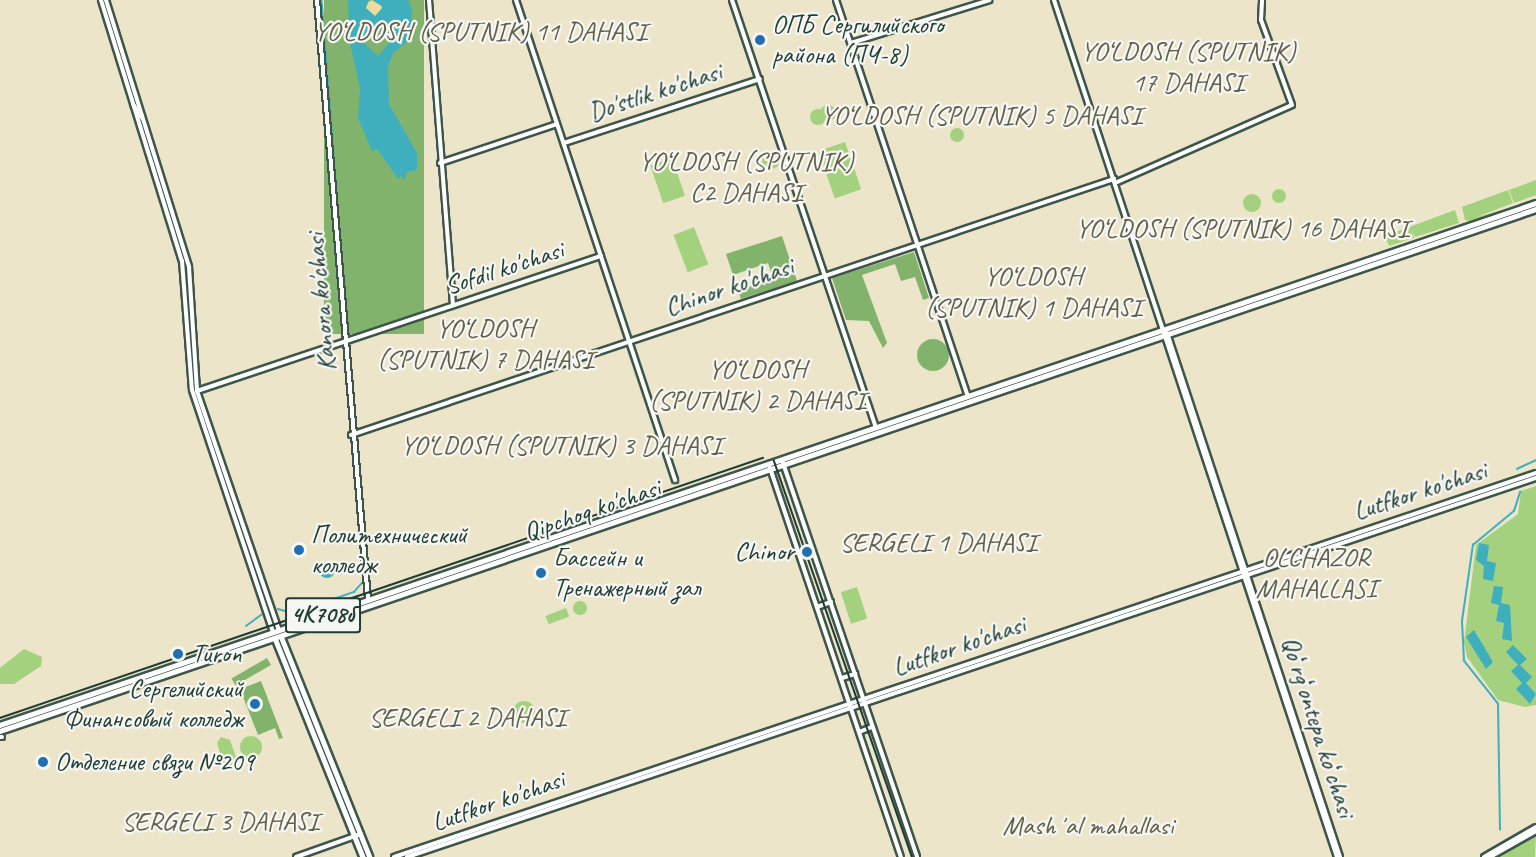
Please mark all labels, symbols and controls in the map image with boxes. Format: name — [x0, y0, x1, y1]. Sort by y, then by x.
place label: ОПБ Сергилийского района (ПЧ-8) — [772, 9, 943, 70]
district label: YO‘LDOSH (SPUTNIK) 11 DAHASI — [292, 16, 668, 48]
marker: ОПБ Сергилийского района (ПЧ-8) — [753, 33, 767, 47]
district label: YO‘LDOSH (SPUTNIK) 17 DAHASI — [1067, 35, 1309, 98]
street label: Do'stlik ko'chasi — [585, 56, 725, 128]
district label: YO‘LDOSH (SPUTNIK) 5 DAHASI — [800, 100, 1162, 132]
district label: YO‘LDOSH (SPUTNIK) C2 DAHASI — [625, 145, 867, 208]
district label: YO‘LDOSH (SPUTNIK) 16 DAHASI — [1054, 213, 1430, 245]
street label: Kanora ko'chasi — [299, 232, 343, 372]
street label: Sofdil ko'chasi — [441, 234, 567, 302]
street label: Chinor ko'chasi — [661, 250, 797, 324]
district label: YO‘LDOSH (SPUTNIK) 1 DAHASI — [911, 260, 1155, 323]
district label: YO‘LDOSH (SPUTNIK) 7 DAHASI — [363, 312, 607, 375]
district label: YO‘LDOSH (SPUTNIK) 2 DAHASI — [635, 353, 879, 416]
district label: YO‘LDOSH (SPUTNIK) 3 DAHASI — [380, 430, 742, 462]
street label: Lutfkor ko'chasi — [1349, 455, 1491, 527]
street label: Qipchoq ko'chasi — [520, 472, 664, 548]
place label: Политехнический колледж — [311, 519, 467, 580]
district label: SERGELI 1 DAHASI — [827, 527, 1049, 559]
place label: Chinor — [735, 536, 794, 568]
district label: OLCHAZOR MAHALLASI — [1249, 541, 1383, 604]
place label: Бассейн и Тренажерный зал — [553, 542, 700, 604]
marker: Политехнический колледж — [292, 543, 306, 557]
marker: Chinor — [798, 543, 816, 561]
marker: Бассейн и Тренажерный зал — [534, 566, 548, 580]
road number: 4К708б — [284, 594, 362, 636]
street label: Lutfkor ko'chasi — [889, 609, 1029, 683]
street label: Qoʻrgʻontepa koʻchasi — [1274, 633, 1362, 821]
place label: Turon — [192, 638, 241, 670]
marker: Turon — [169, 645, 187, 663]
place label: Сергелийский Финансовый колледж — [64, 673, 243, 734]
marker: Сергелийский Финансовый колледж — [248, 697, 262, 711]
district label: SERGELI 2 DAHASI — [356, 702, 578, 734]
place label: Отделение связи №209 — [55, 746, 257, 778]
marker: Отделение связи №209 — [36, 755, 50, 769]
street label: Lutfkor ko'chasi — [428, 764, 568, 838]
district label: SERGELI 3 DAHASI — [109, 806, 331, 838]
district label: Mashʼal mahallasi — [1003, 810, 1173, 842]

